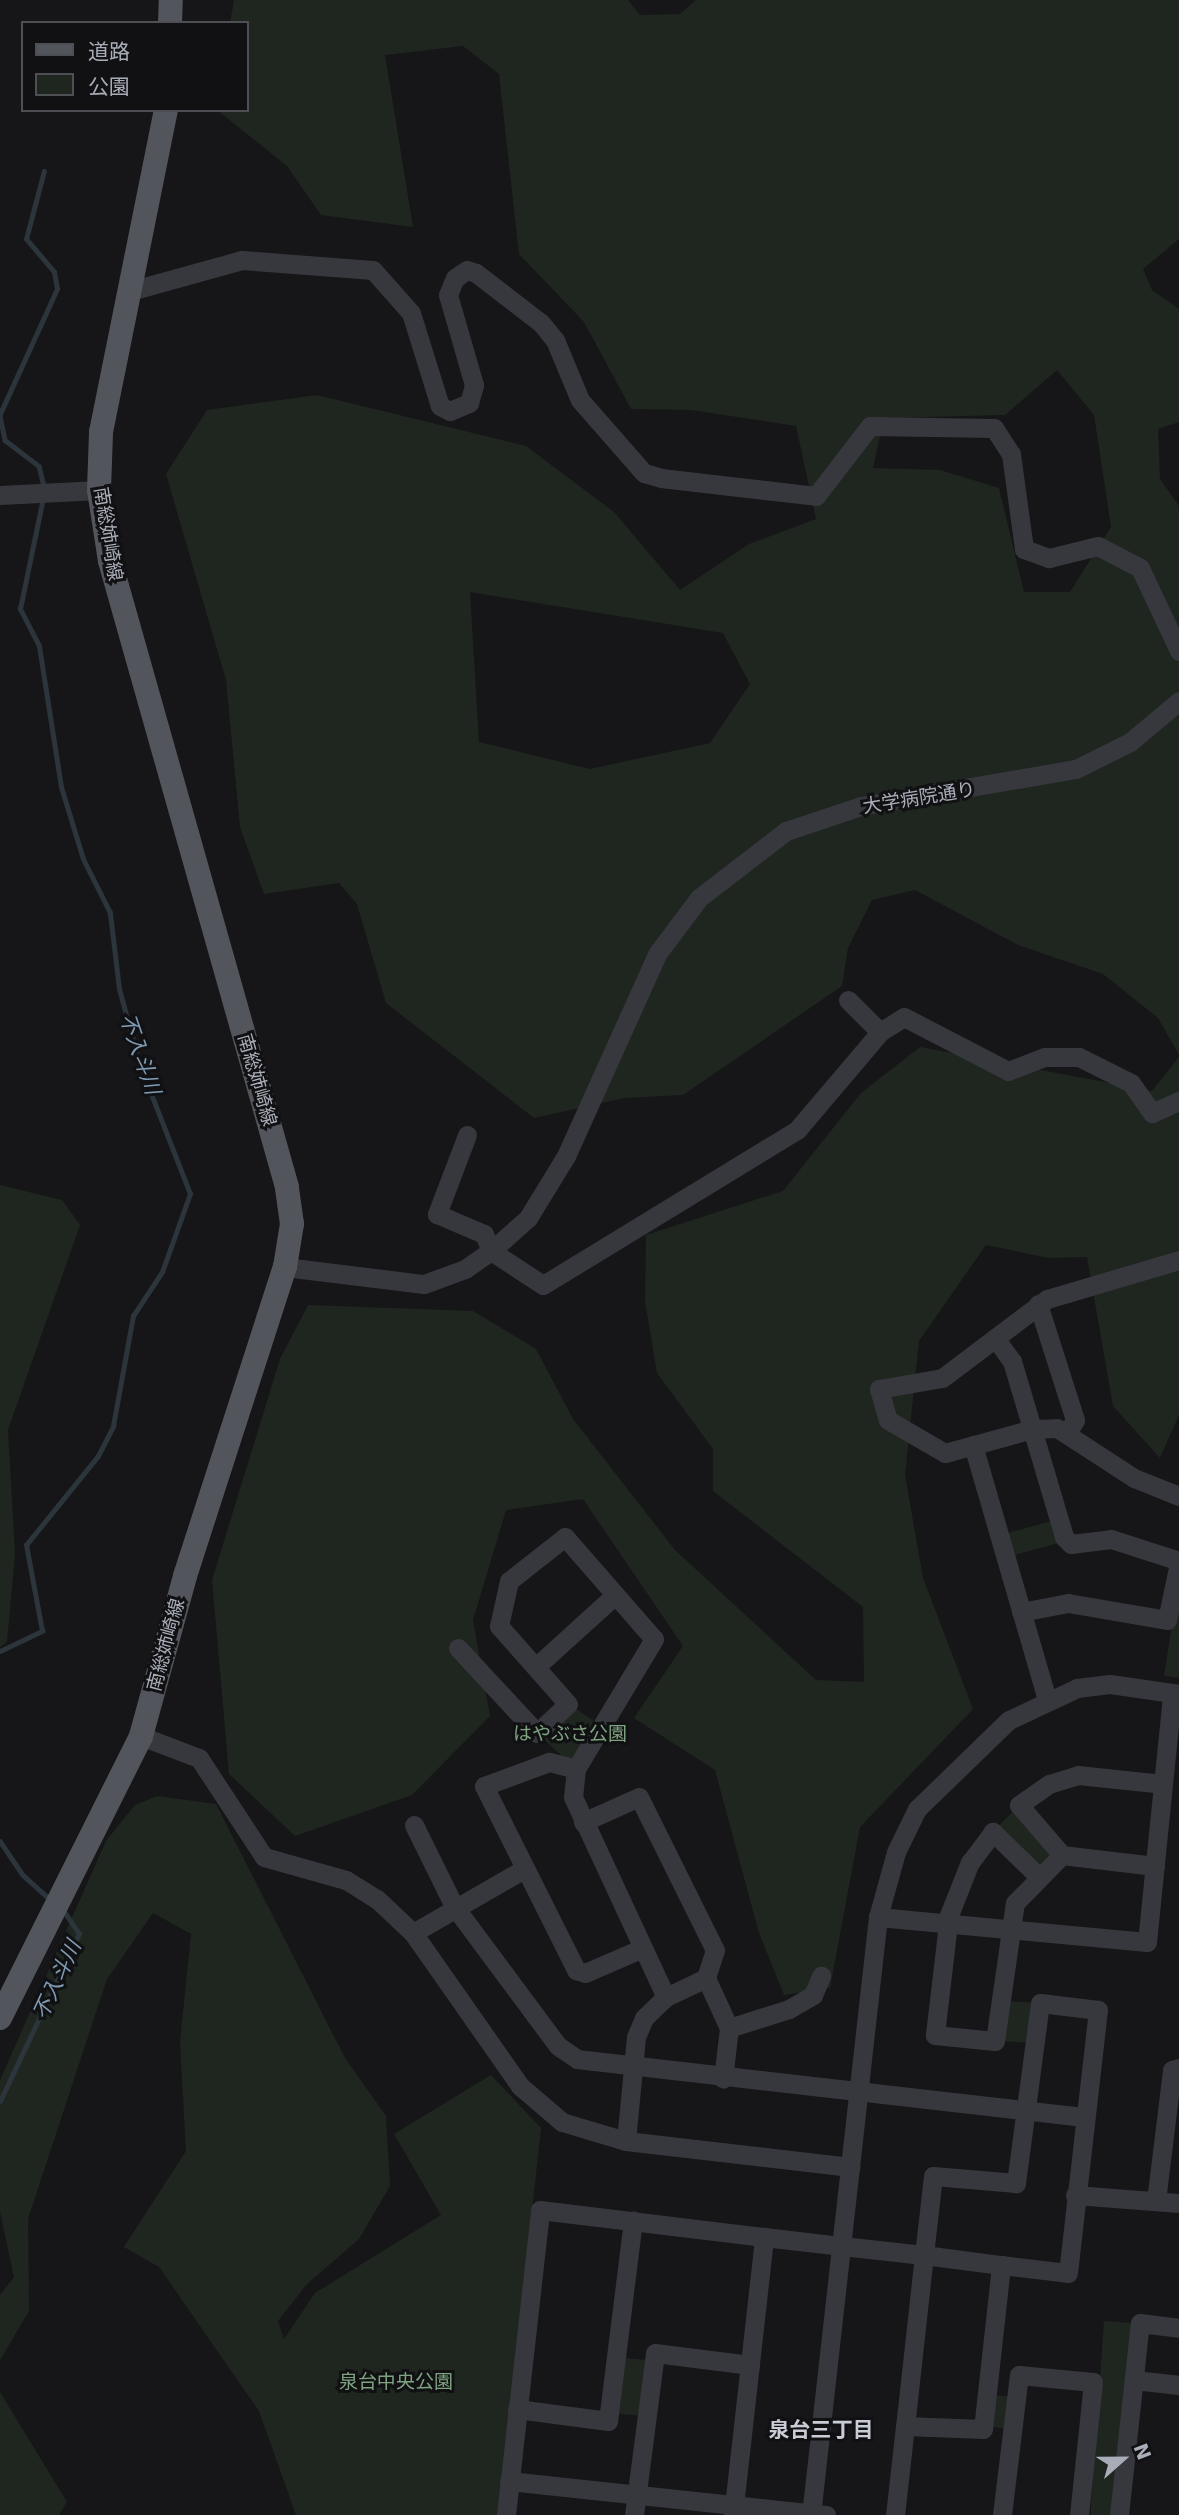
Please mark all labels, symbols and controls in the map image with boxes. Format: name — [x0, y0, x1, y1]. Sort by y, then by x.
legend — [21, 21, 248, 112]
text: 道路 — [88, 40, 130, 64]
text: 公園 — [88, 75, 130, 99]
street label: 南総姉崎線 — [89, 485, 127, 583]
street label: 大学病院通り — [861, 778, 977, 818]
water label: 不入斗川 — [114, 1010, 166, 1098]
street label: 南総姉崎線 — [233, 1031, 281, 1129]
street label: 南総姉崎線 — [143, 1596, 189, 1694]
park label: はやぶさ公園 — [513, 1723, 627, 1745]
water label: 不入斗川 — [28, 1937, 86, 2023]
park label: 泉台中央公園 — [339, 2371, 453, 2393]
district label: 泉台三丁目 — [769, 2417, 873, 2443]
north arrow — [1088, 2424, 1158, 2494]
text: N — [1129, 2440, 1156, 2463]

